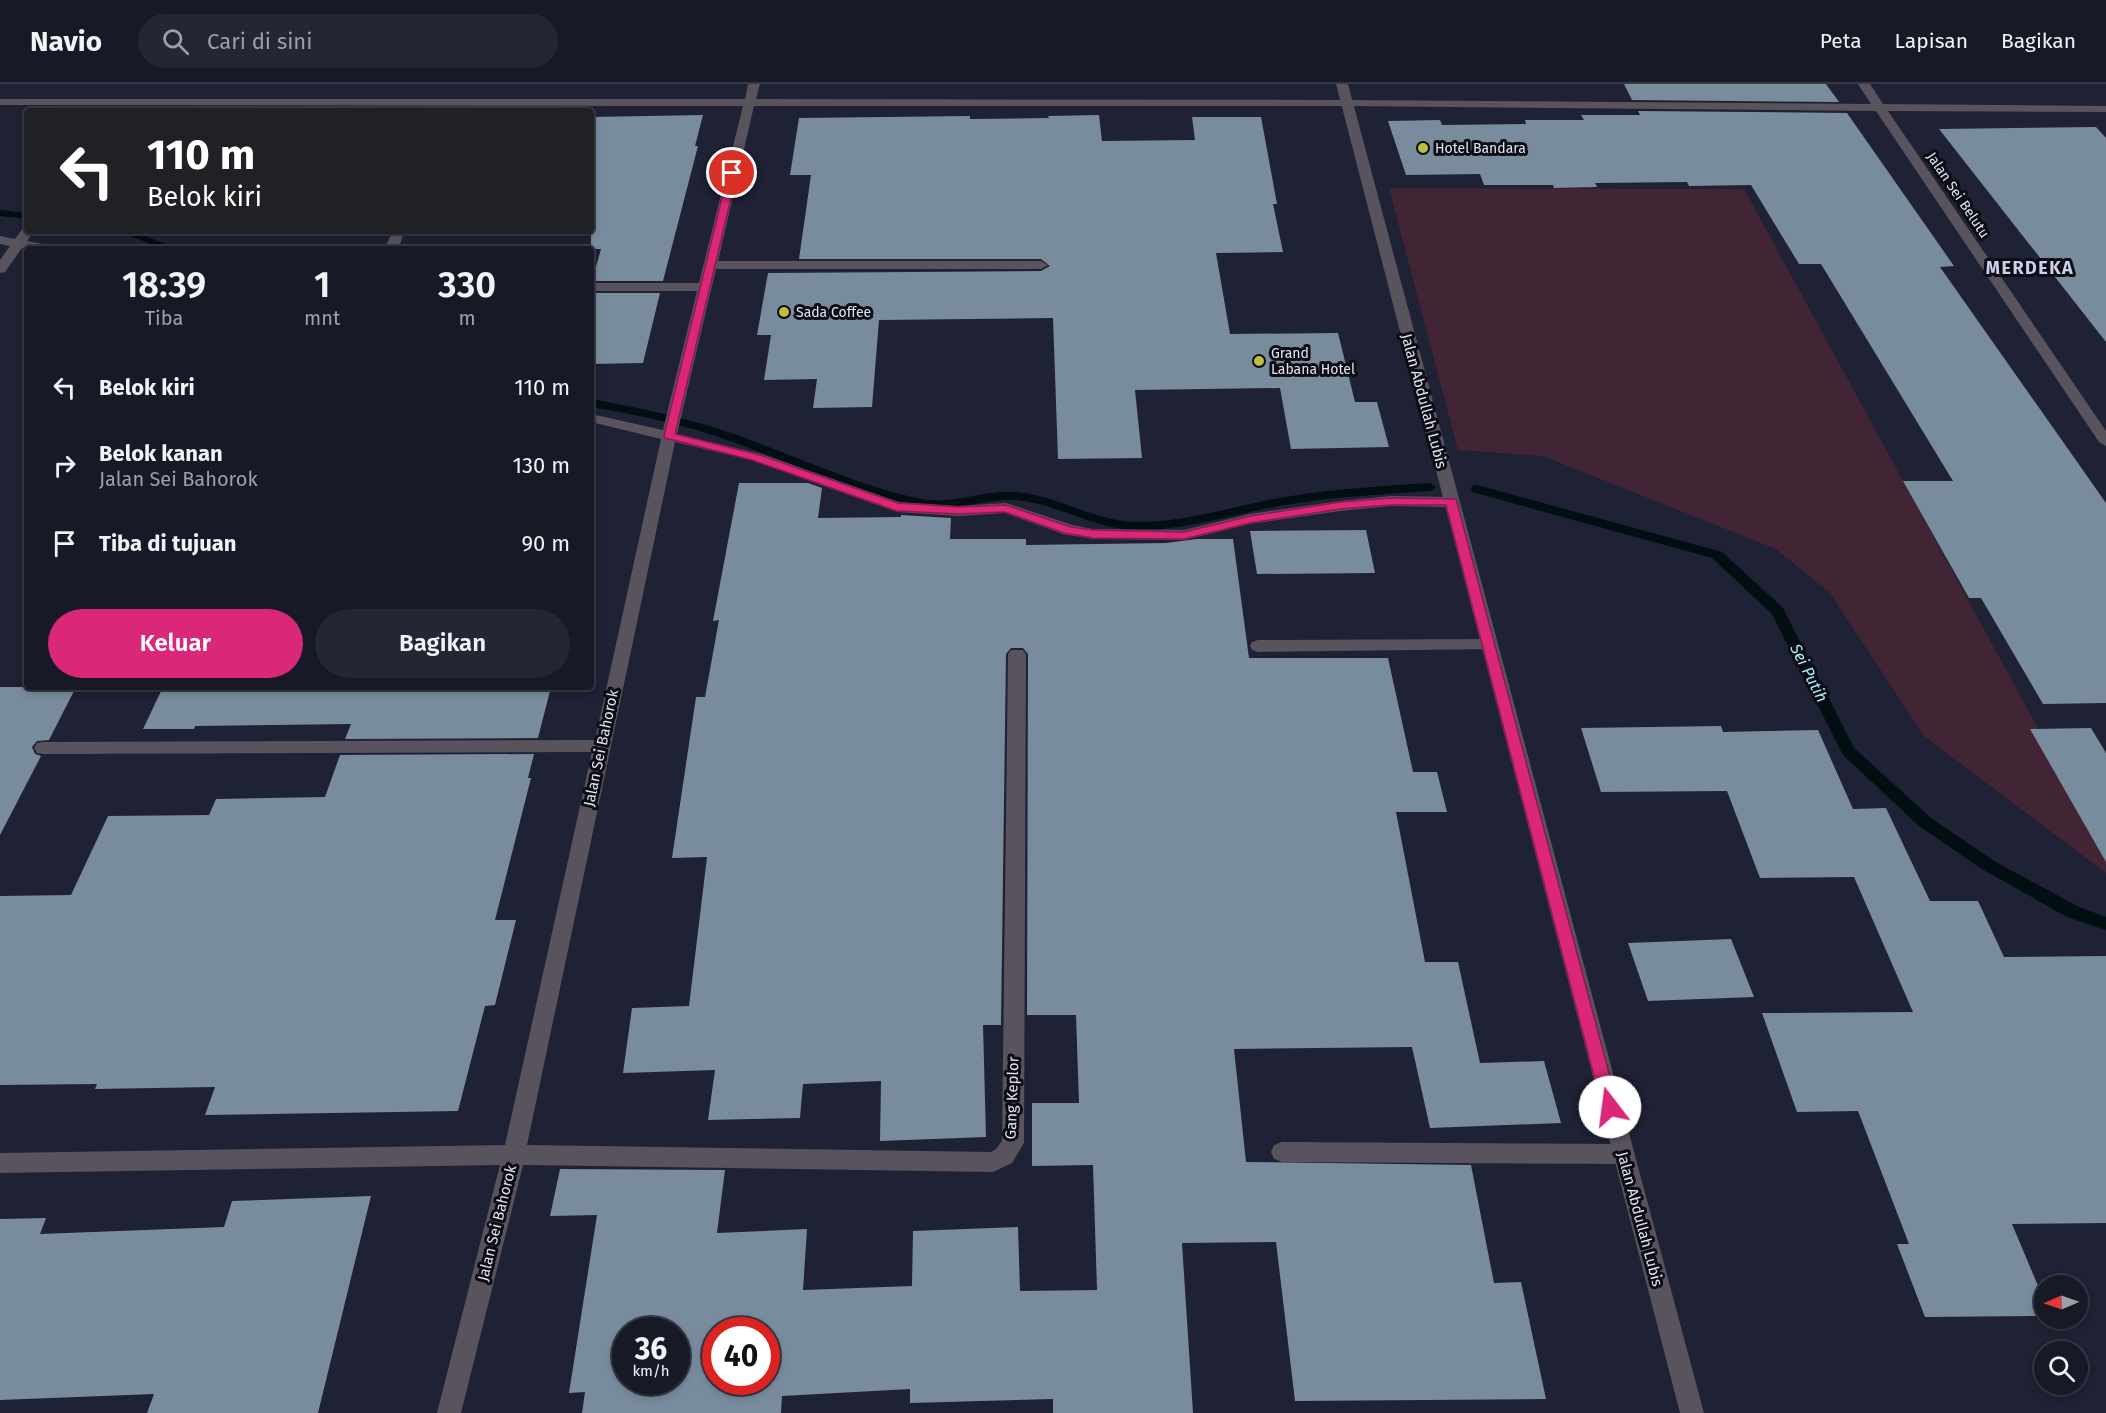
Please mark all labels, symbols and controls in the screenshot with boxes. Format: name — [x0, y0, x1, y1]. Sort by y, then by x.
search box — [138, 14, 558, 68]
text: Navio — [30, 25, 102, 58]
icon: search — [159, 25, 192, 58]
text: Cari di sini — [207, 28, 312, 55]
text: Peta — [1820, 28, 1862, 54]
text: Lapisan — [1895, 28, 1968, 54]
text: Bagikan — [2001, 28, 2076, 54]
text: 110 m — [147, 130, 255, 180]
icon: left — [48, 132, 126, 210]
place label: Hotel Bandara — [1435, 140, 1526, 157]
marker: Hotel Bandara — [1416, 141, 1430, 155]
pin — [706, 147, 757, 198]
street label: Jalan Sei Belutu — [1923, 149, 1993, 241]
icon: arrive — [715, 156, 748, 189]
text: Belok kiri — [147, 181, 262, 213]
district label: MERDEKA — [1986, 257, 2074, 279]
text: 18:39 — [122, 263, 206, 307]
text: 1 — [314, 263, 330, 307]
text: 330 — [438, 263, 496, 307]
place label: Sada Coffee — [796, 304, 871, 321]
marker: Sada Coffee — [777, 305, 791, 319]
text: Tiba — [145, 306, 183, 330]
text: mnt — [304, 306, 340, 330]
text: m — [459, 306, 476, 330]
street label: Jalan Abdullah Lubis — [1397, 332, 1451, 470]
place label: Grand Labana Hotel — [1271, 345, 1355, 378]
marker: Grand Labana Hotel — [1252, 354, 1266, 368]
icon: left — [48, 371, 81, 404]
text: Belok kiri — [99, 374, 195, 401]
text: 110 m — [514, 374, 570, 401]
text: Belok kanan — [99, 440, 223, 467]
icon: right — [48, 449, 81, 482]
text: 130 m — [513, 452, 570, 479]
text: Jalan Sei Bahorok — [99, 467, 258, 491]
icon: arrive — [48, 527, 81, 560]
text: Tiba di tujuan — [99, 530, 236, 557]
text: 90 m — [521, 530, 570, 557]
button: Keluar — [48, 609, 303, 678]
button: Bagikan — [315, 609, 570, 678]
water label: Sei Putih — [1786, 640, 1832, 705]
street label: Jalan Sei Bahorok — [580, 688, 622, 808]
street label: Gang Keplor — [1002, 1056, 1022, 1140]
position arrow — [1578, 1075, 1642, 1139]
street label: Jalan Abdullah Lubis — [1613, 1150, 1667, 1288]
street label: Jalan Sei Bahorok — [474, 1163, 520, 1283]
north arrow — [2034, 1275, 2088, 1329]
map controls — [2034, 1275, 2088, 1395]
speed limit sign: 40 — [702, 1317, 780, 1395]
text: 36 — [635, 1331, 667, 1367]
button: search — [2034, 1341, 2088, 1395]
text: km/h — [632, 1362, 670, 1380]

